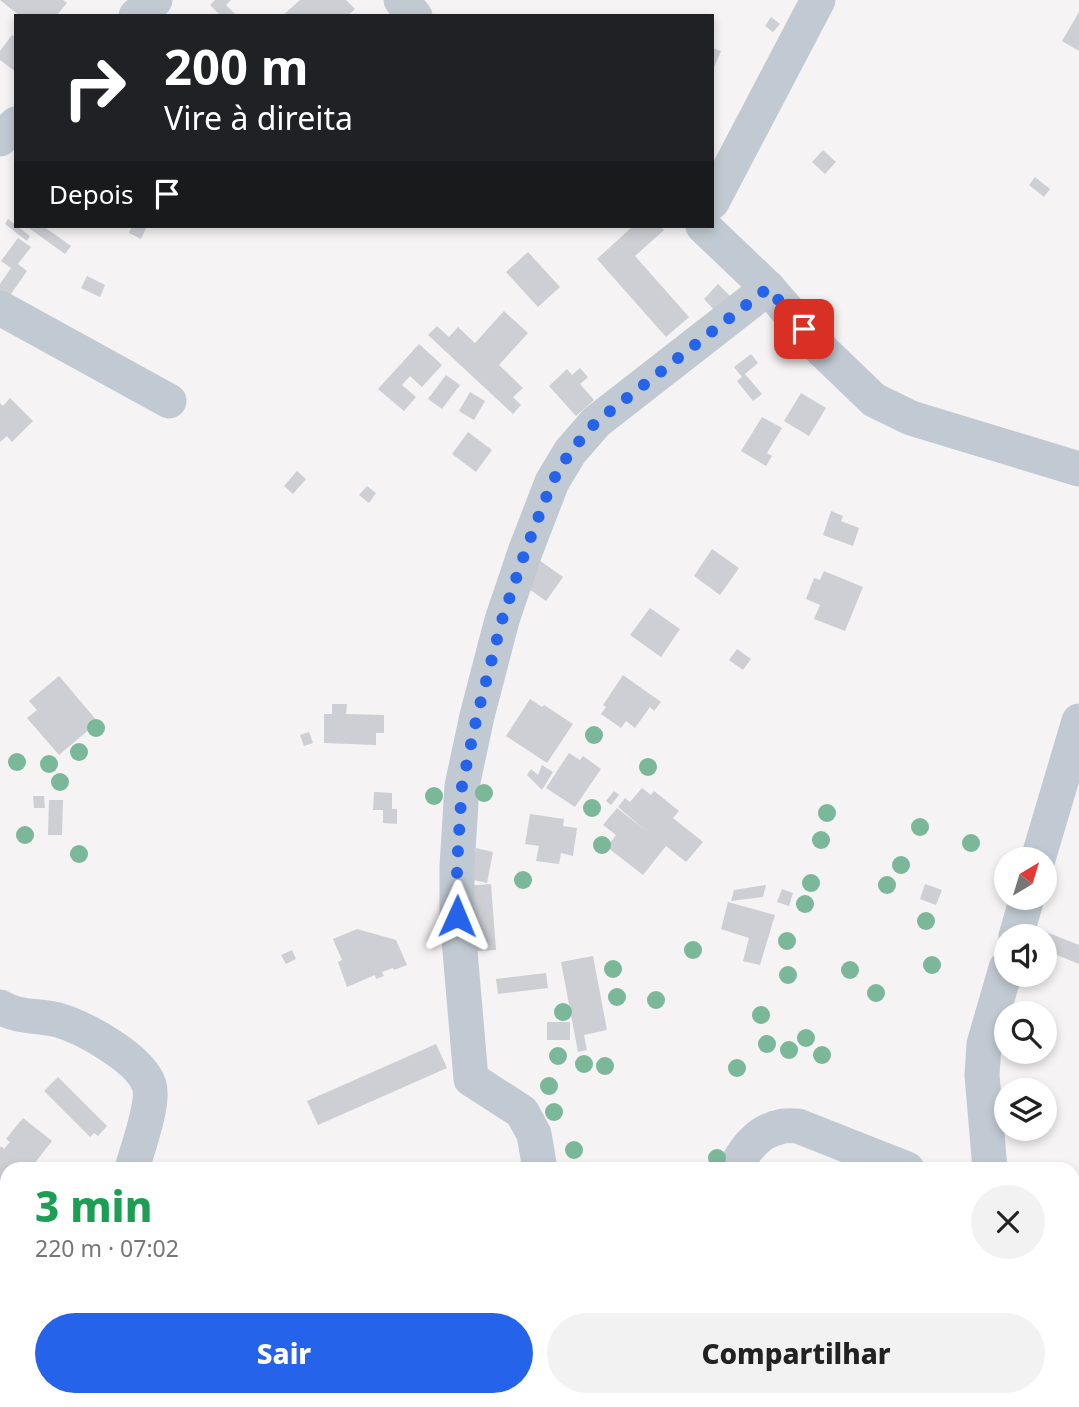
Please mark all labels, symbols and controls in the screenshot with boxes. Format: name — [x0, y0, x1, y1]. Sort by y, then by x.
text: 200 m — [164, 33, 309, 99]
icon: right — [49, 42, 140, 133]
text: Vire à direita — [164, 96, 353, 139]
icon: arrive — [148, 175, 186, 213]
text: Depois — [49, 176, 134, 212]
pin — [774, 299, 834, 359]
icon: arrive — [785, 310, 823, 348]
north arrow — [994, 847, 1057, 910]
map controls — [994, 847, 1057, 1141]
position arrow — [420, 879, 494, 953]
button: sound — [994, 924, 1057, 987]
button: search — [994, 1001, 1057, 1064]
button: layers — [994, 1078, 1057, 1141]
text: 3 min — [35, 1177, 152, 1234]
button: close — [971, 1185, 1045, 1259]
text: 220 m · 07:02 — [35, 1232, 179, 1264]
button: Sair — [35, 1313, 533, 1393]
button: Compartilhar — [547, 1313, 1045, 1393]

